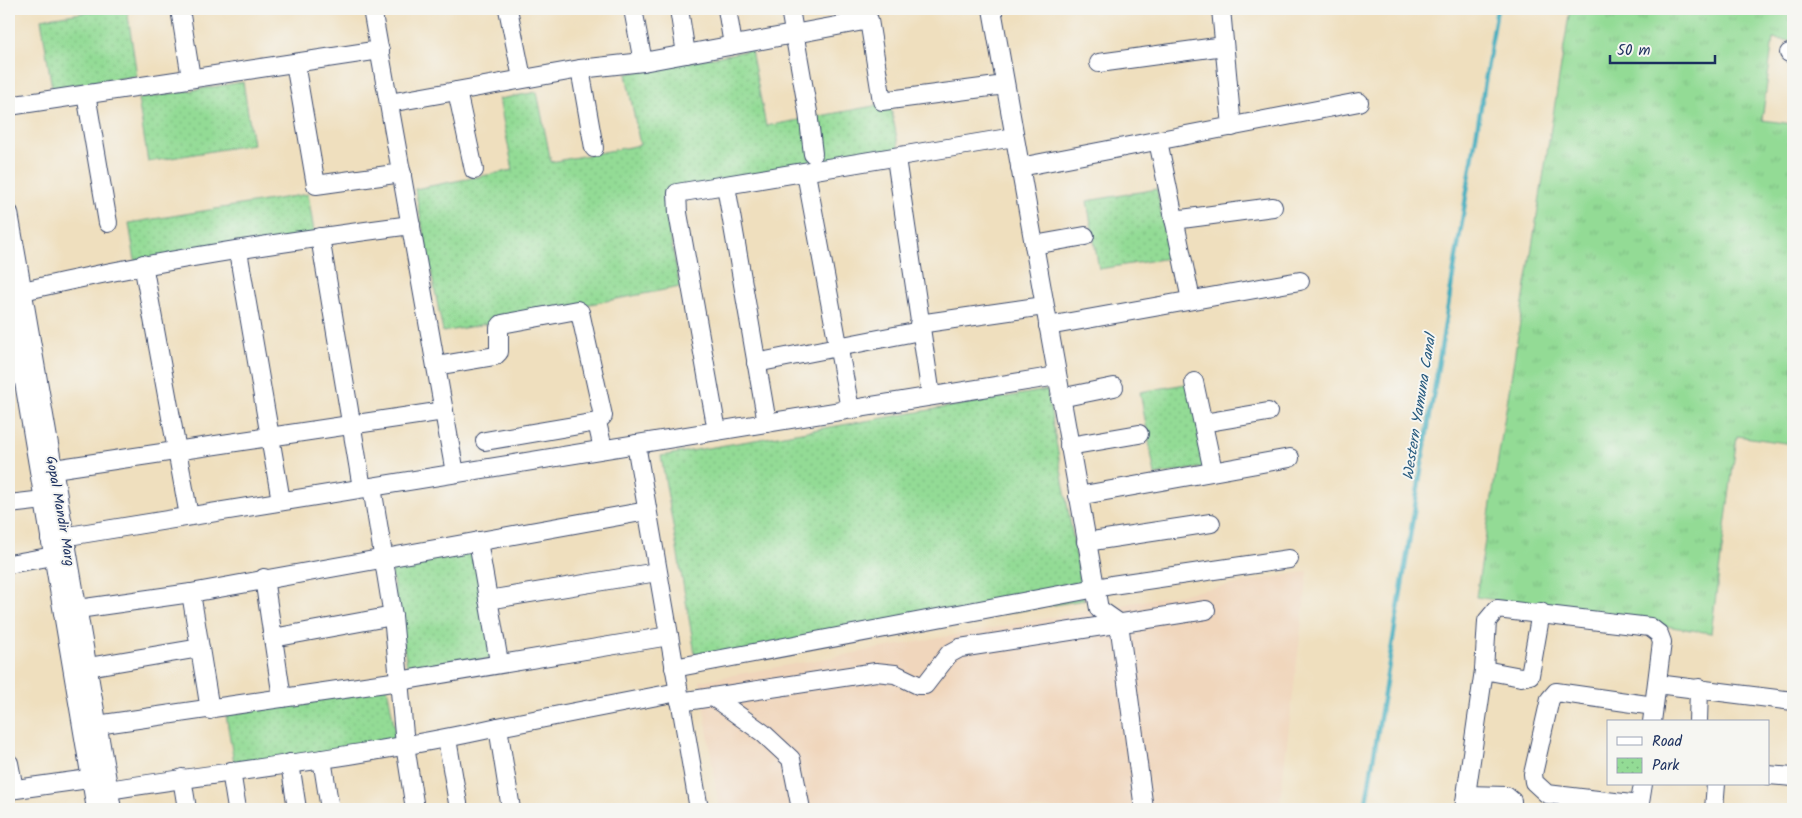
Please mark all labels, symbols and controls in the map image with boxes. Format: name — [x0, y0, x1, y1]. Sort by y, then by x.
scale bar — [1610, 32, 1714, 64]
text: 50 m — [1617, 39, 1651, 63]
water label: Western Yamuna Canal — [1397, 329, 1444, 482]
street label: Gopal Mandir Marg — [39, 454, 81, 568]
legend — [1607, 720, 1770, 786]
text: Road — [1652, 730, 1683, 754]
text: Park — [1652, 754, 1680, 778]

